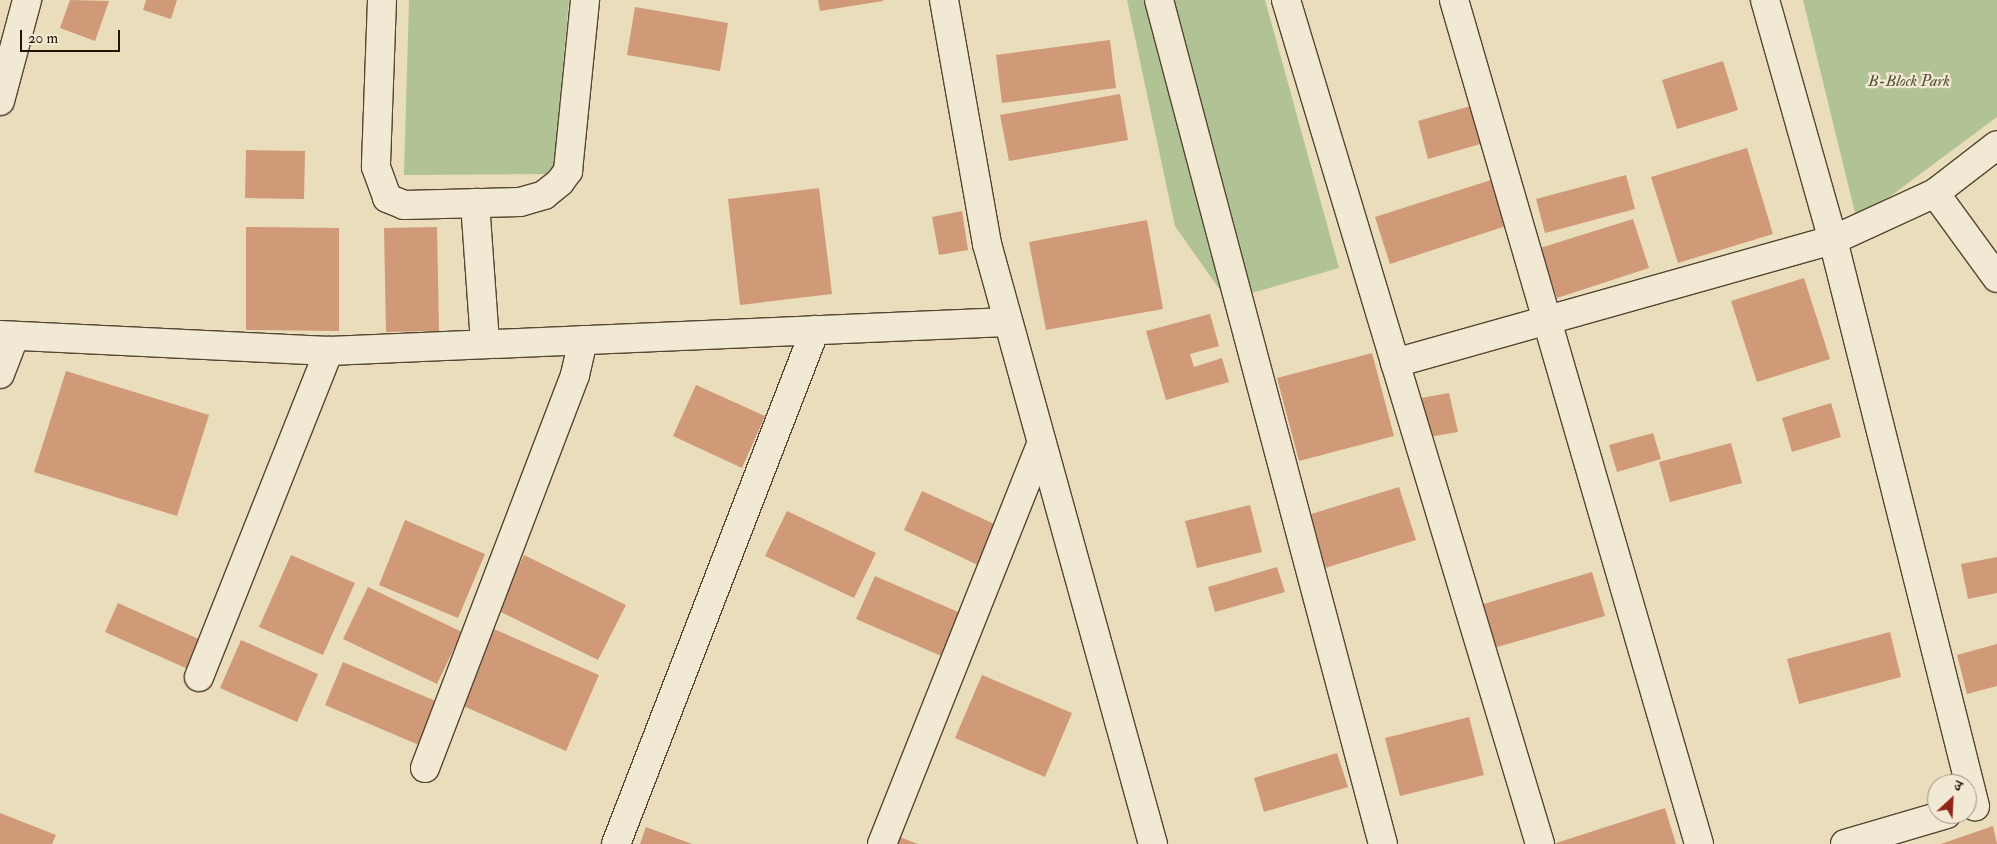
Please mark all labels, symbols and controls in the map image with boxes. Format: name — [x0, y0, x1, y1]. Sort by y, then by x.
scale bar — [22, 20, 122, 52]
text: 20 m — [28, 29, 58, 48]
park label: B-Block Park — [1868, 71, 1950, 91]
north arrow — [1927, 774, 1977, 824]
text: उ — [1951, 777, 1965, 795]

